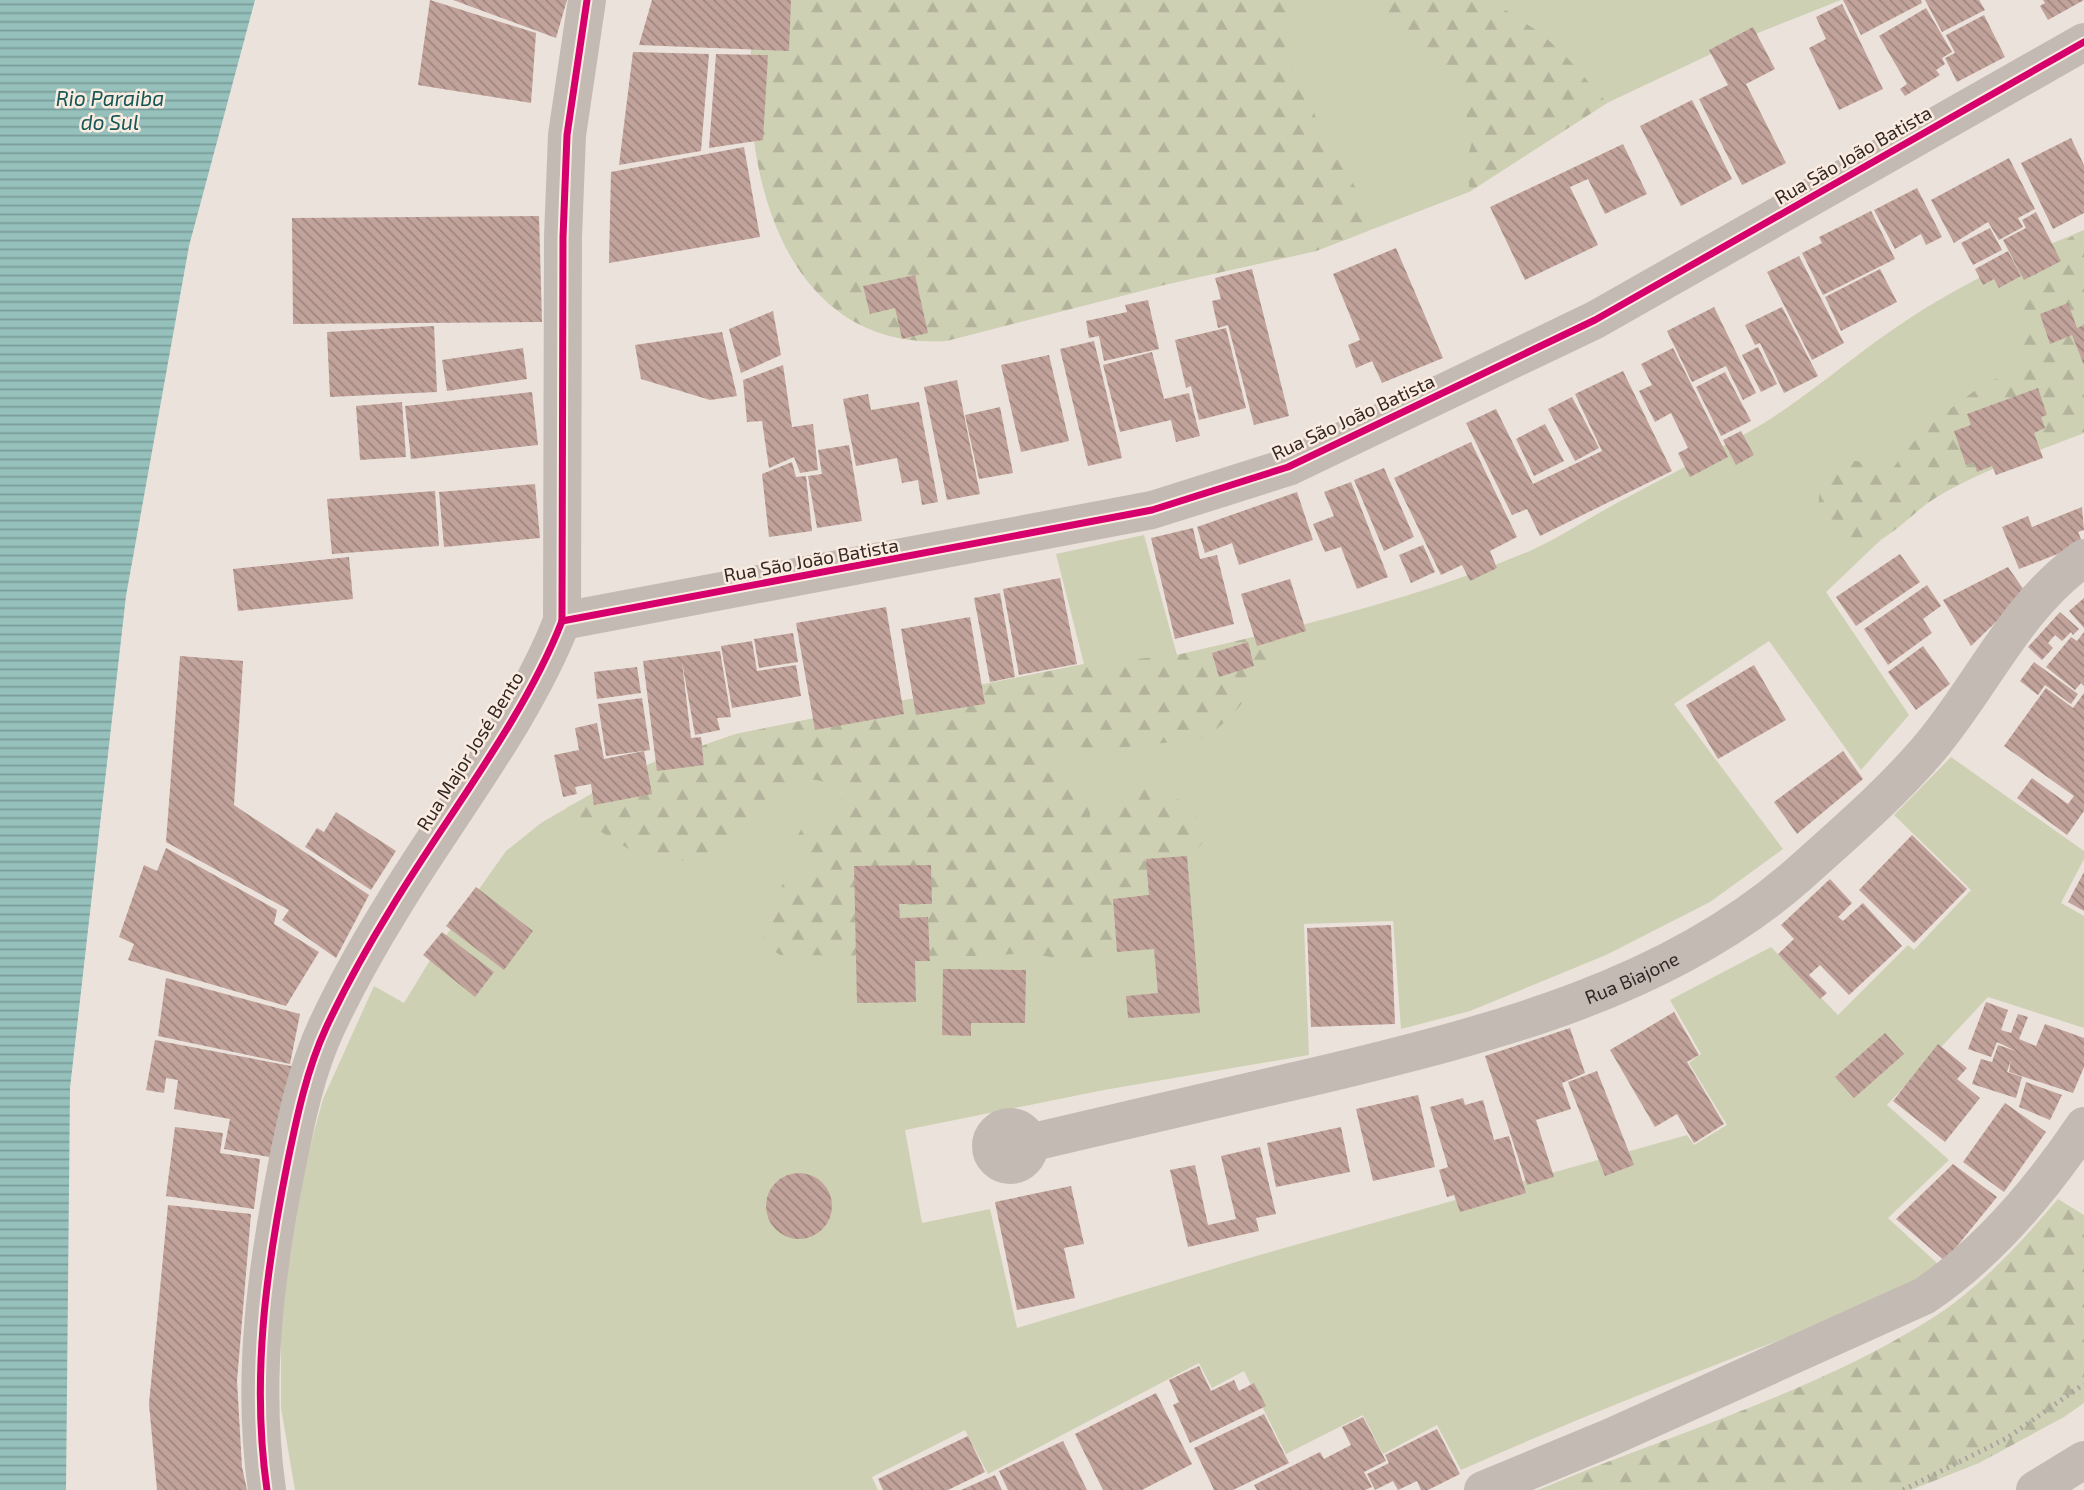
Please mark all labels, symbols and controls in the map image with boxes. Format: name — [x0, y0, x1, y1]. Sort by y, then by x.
water label: Rio Paraiba do Sul — [56, 85, 164, 134]
street label: Rua São João Batista — [1770, 100, 1935, 209]
street label: Rua São João Batista — [1268, 369, 1438, 464]
street label: Rua São João Batista — [722, 533, 900, 586]
street label: Rua Major José Bento — [411, 667, 528, 835]
street label: Rua Biajone — [1581, 946, 1683, 1009]

